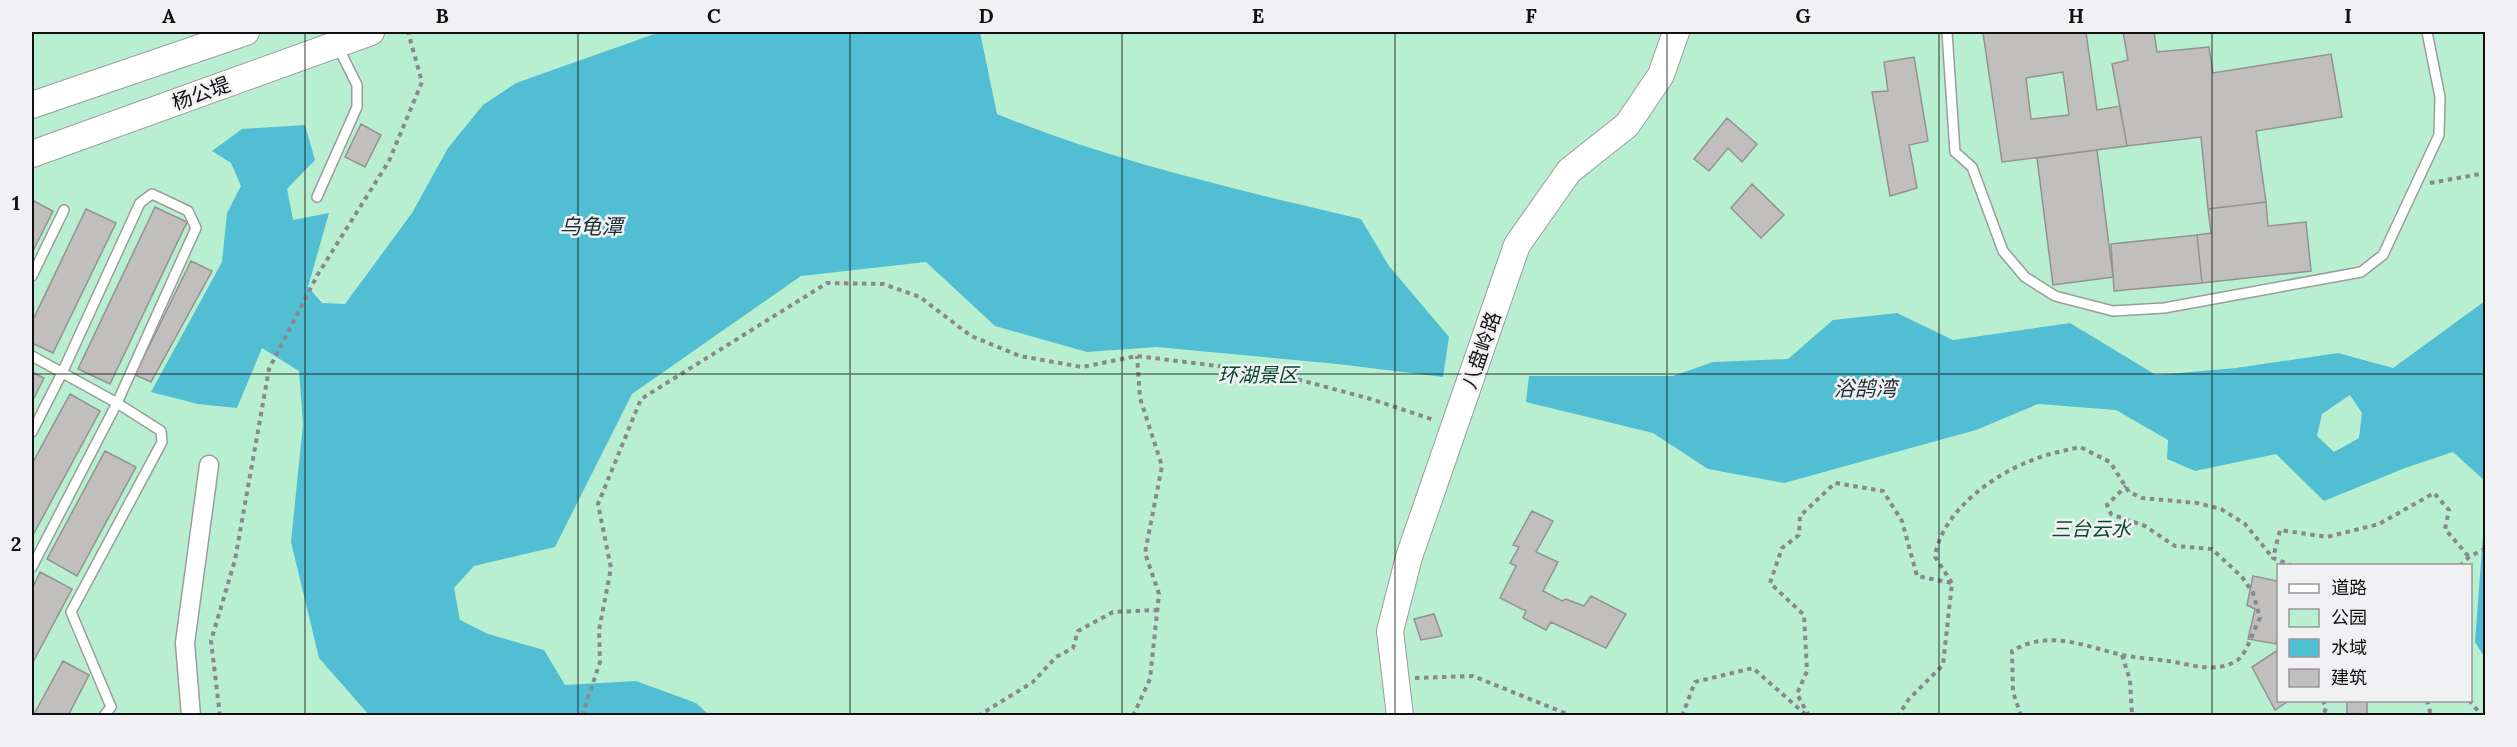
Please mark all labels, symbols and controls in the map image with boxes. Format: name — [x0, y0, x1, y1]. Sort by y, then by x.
text: A — [162, 3, 176, 28]
text: B — [435, 3, 449, 28]
text: C — [707, 3, 721, 28]
text: D — [978, 3, 994, 28]
text: E — [1252, 3, 1264, 28]
text: F — [1525, 3, 1537, 28]
text: G — [1795, 3, 1811, 28]
text: H — [2068, 3, 2084, 28]
text: I — [2344, 3, 2352, 28]
street label: 杨公堤 — [169, 71, 233, 115]
text: 1 — [12, 190, 20, 215]
water label: 乌龟潭 — [560, 213, 626, 240]
street label: 八盘岭路 — [1456, 308, 1506, 392]
park label: 环湖景区 — [1218, 362, 1301, 387]
water label: 浴鹄湾 — [1834, 375, 1899, 402]
park label: 三台云水 — [2051, 516, 2132, 541]
text: 2 — [11, 531, 21, 556]
legend — [2277, 564, 2472, 702]
text: 道路 — [2331, 576, 2367, 599]
text: 公园 — [2331, 606, 2367, 629]
text: 水域 — [2331, 636, 2367, 659]
text: 建筑 — [2331, 666, 2367, 689]

